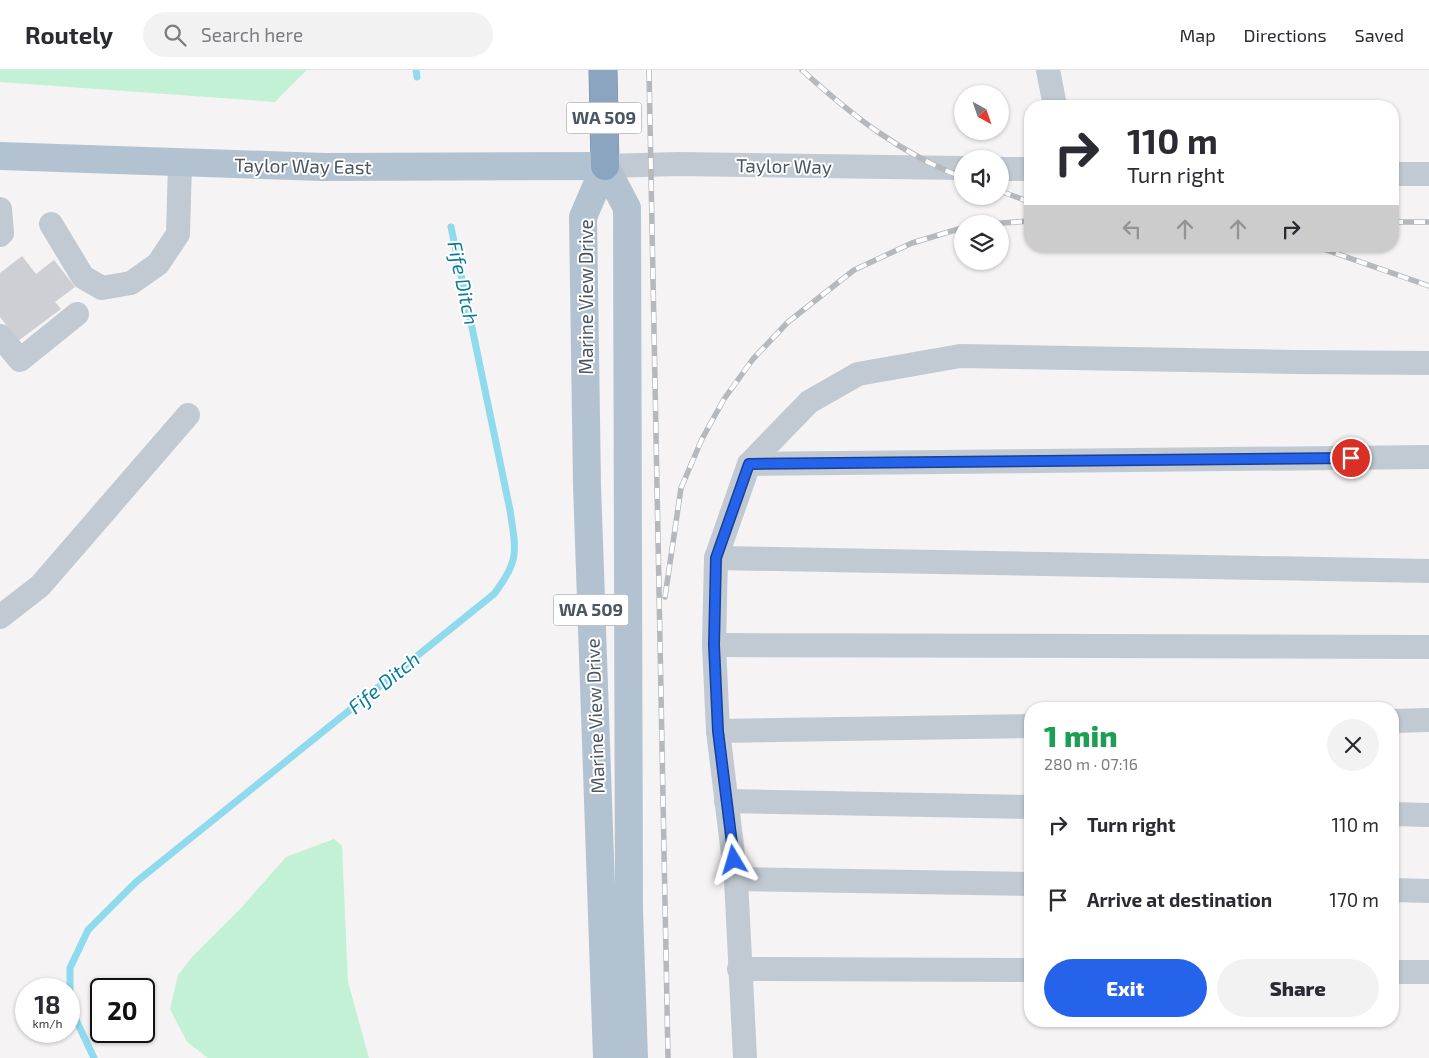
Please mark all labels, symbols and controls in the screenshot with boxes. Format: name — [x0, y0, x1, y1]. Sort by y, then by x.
search box — [143, 12, 493, 57]
text: Routely — [25, 20, 113, 49]
icon: search — [161, 21, 189, 49]
text: Search here — [201, 23, 303, 46]
text: Map — [1179, 24, 1216, 46]
text: Directions — [1244, 24, 1327, 46]
text: Saved — [1355, 24, 1404, 46]
north arrow — [954, 85, 1009, 140]
map controls — [954, 85, 1009, 270]
road number: WA 509 — [566, 102, 642, 134]
text: 110 m — [1127, 119, 1218, 161]
icon: right — [1044, 120, 1109, 185]
button: sound — [954, 150, 1009, 205]
street label: Taylor Way East — [234, 153, 372, 178]
street label: Taylor Way — [736, 153, 832, 178]
text: Turn right — [1127, 161, 1225, 187]
button: layers — [954, 215, 1009, 270]
icon: left — [1118, 215, 1146, 243]
icon: ahead — [1171, 215, 1199, 243]
icon: ahead — [1224, 215, 1252, 243]
icon: right — [1277, 215, 1305, 243]
street label: Marine View Drive — [574, 219, 597, 375]
water label: Fife Ditch — [443, 239, 485, 327]
pin — [1330, 437, 1372, 479]
icon: arrive — [1337, 444, 1365, 472]
road number: WA 509 — [554, 594, 628, 626]
street label: Marine View Drive — [580, 638, 609, 794]
water label: Fife Ditch — [343, 646, 424, 718]
text: 1 min — [1044, 717, 1118, 753]
button: close — [1327, 719, 1379, 771]
text: 280 m · 07:16 — [1044, 754, 1138, 773]
icon: right — [1044, 811, 1072, 839]
text: Turn right — [1087, 813, 1175, 836]
text: 110 m — [1332, 813, 1379, 836]
position arrow — [707, 833, 759, 885]
icon: arrive — [1044, 886, 1072, 914]
text: Arrive at destination — [1087, 888, 1272, 911]
text: 170 m — [1329, 888, 1379, 911]
button: Exit — [1044, 959, 1207, 1017]
button: Share — [1217, 959, 1379, 1017]
speed limit sign: 20 — [90, 978, 155, 1043]
text: 18 — [34, 989, 61, 1019]
text: km/h — [33, 1016, 62, 1030]

